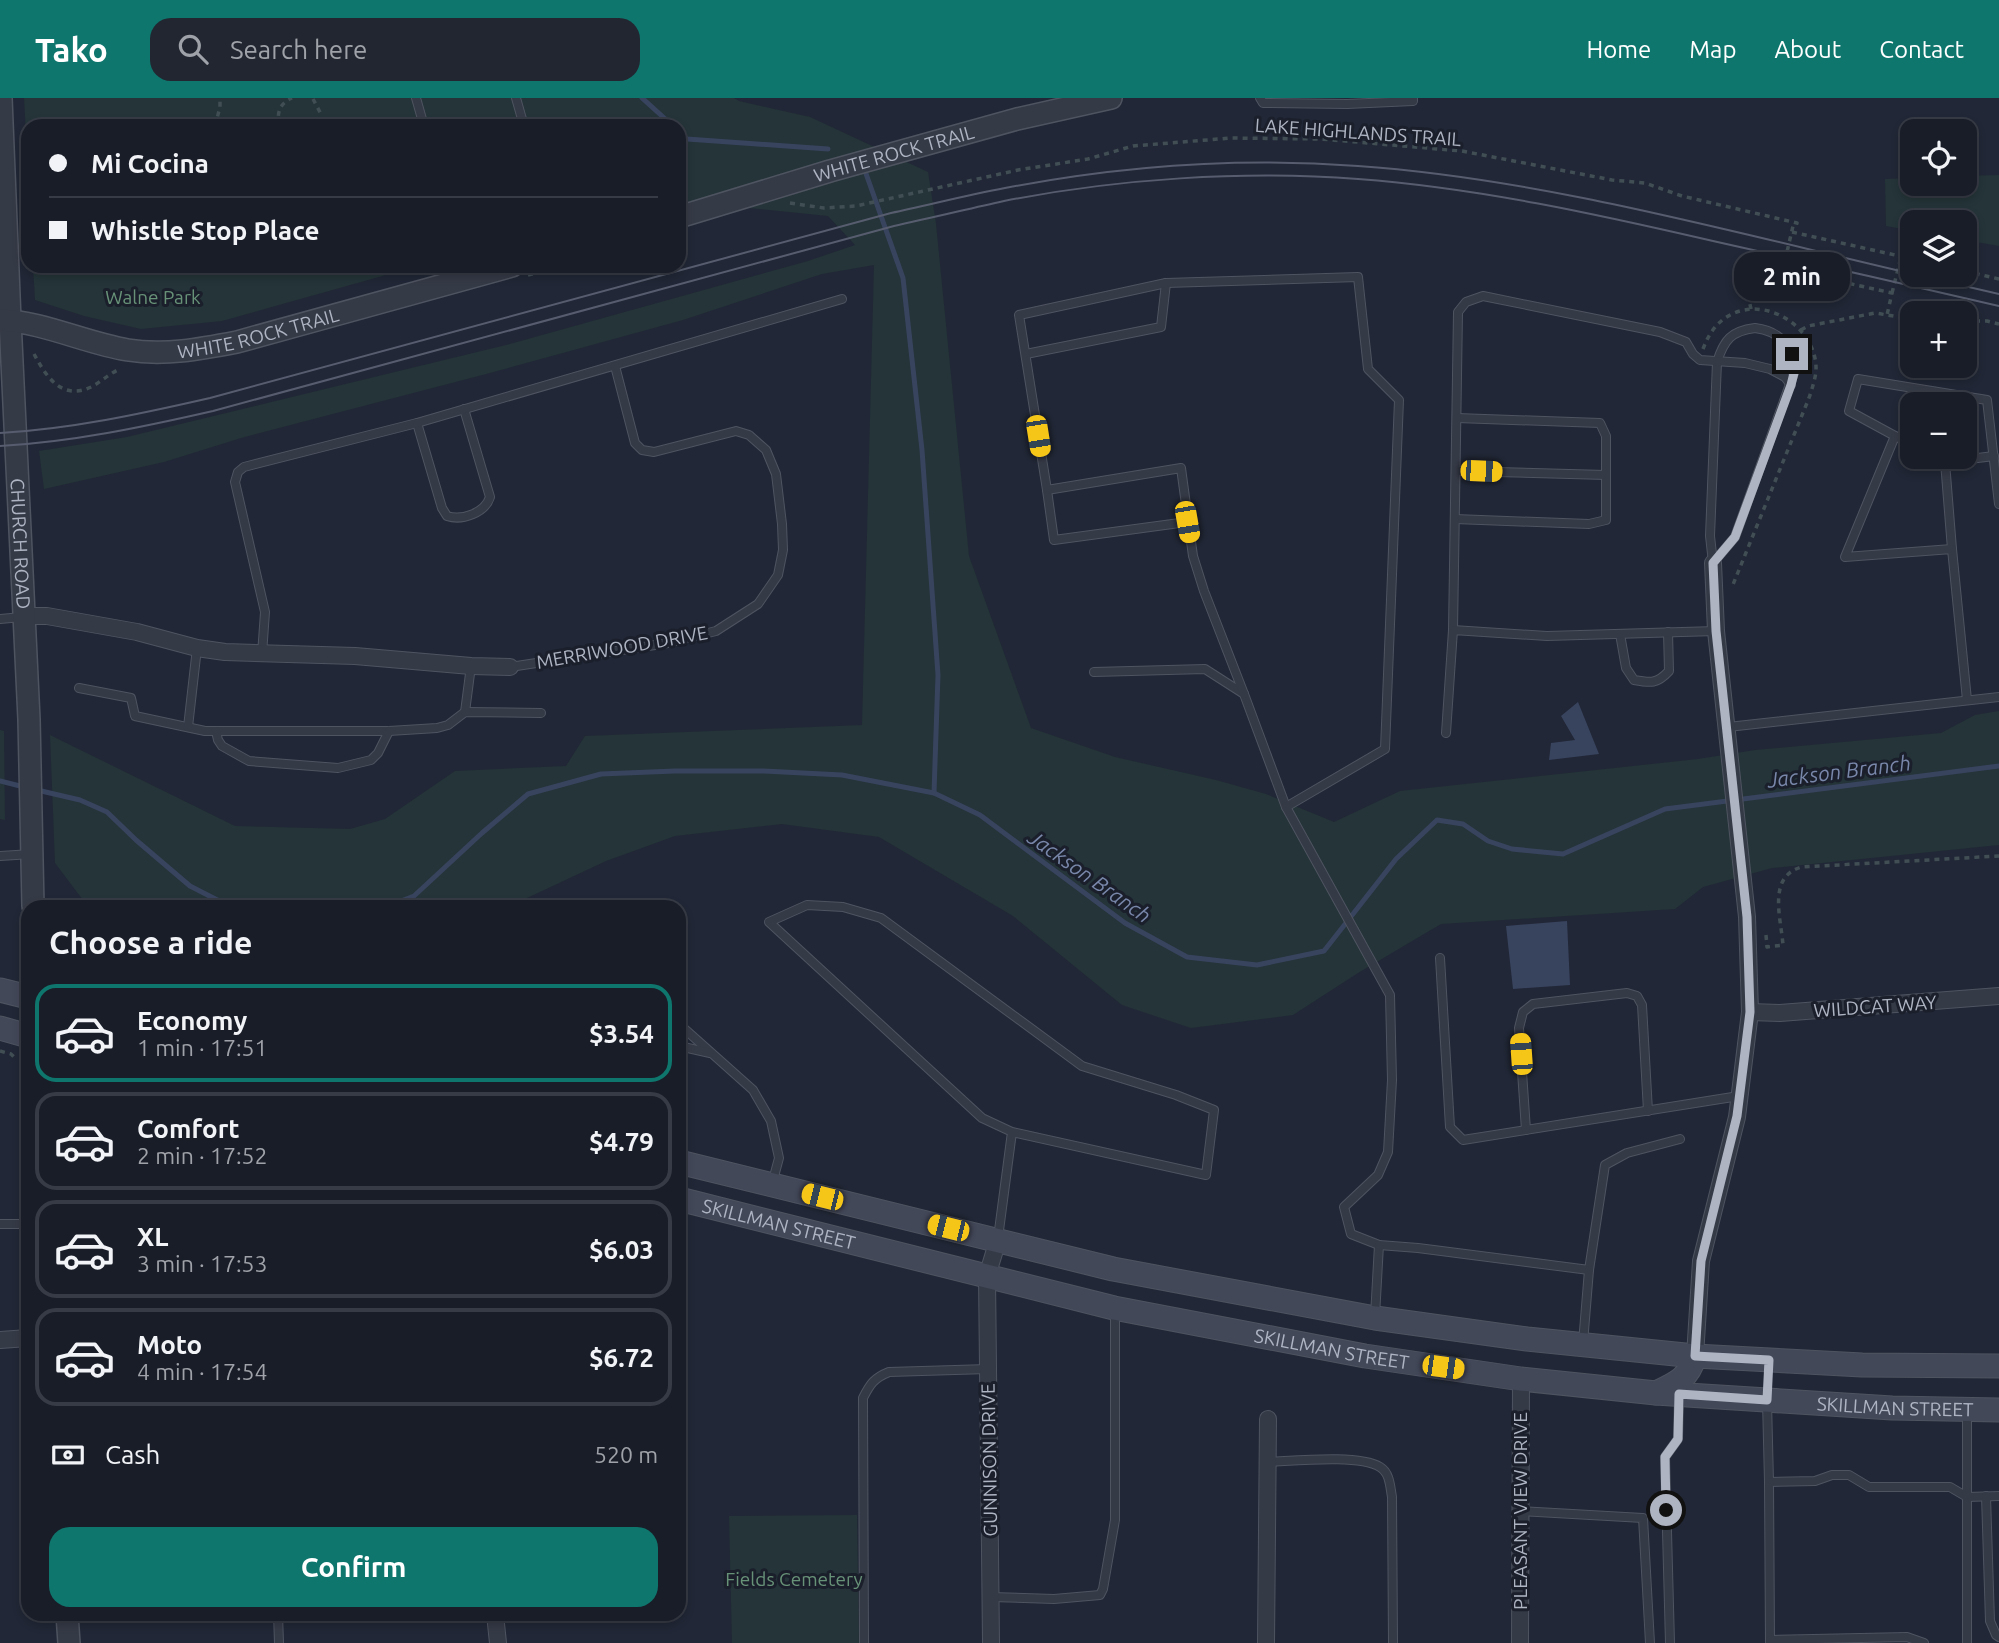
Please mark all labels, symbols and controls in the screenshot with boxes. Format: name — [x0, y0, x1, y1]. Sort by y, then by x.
search box — [150, 18, 640, 81]
icon: search — [174, 30, 212, 68]
text: Tako — [35, 31, 108, 68]
text: Search here — [230, 35, 367, 64]
text: Home — [1586, 36, 1651, 63]
text: Map — [1689, 36, 1736, 63]
text: About — [1774, 36, 1841, 63]
text: Contact — [1879, 36, 1964, 63]
street label: LAKE HIGHLANDS TRAIL — [1254, 114, 1462, 150]
map controls — [1900, 119, 1977, 469]
button: locate — [1900, 119, 1977, 196]
street label: WHITE ROCK TRAIL — [811, 120, 977, 186]
text: Mi Cocina — [91, 149, 209, 178]
button: layers — [1900, 210, 1977, 287]
text: Whistle Stop Place — [91, 216, 319, 245]
callout: 2 min — [1734, 252, 1850, 302]
text: 2 min — [1763, 264, 1821, 289]
park label: Walne Park — [105, 286, 201, 308]
button: + — [1900, 301, 1977, 378]
street label: WHITE ROCK TRAIL — [176, 303, 342, 362]
route end — [1776, 338, 1808, 370]
button: − — [1900, 392, 1977, 469]
car — [1025, 414, 1052, 458]
car — [1460, 460, 1503, 482]
street label: CHURCH ROAD — [7, 478, 35, 610]
car — [1174, 499, 1201, 545]
street label: MERRIWOOD DRIVE — [535, 621, 709, 673]
water label: Jackson Branch — [1765, 750, 1912, 792]
water label: Jackson Branch — [1023, 824, 1156, 927]
text: Choose a ride — [49, 924, 252, 960]
street label: WILDCAT WAY — [1813, 991, 1937, 1021]
icon: car — [53, 1002, 116, 1065]
text: Economy — [137, 1006, 247, 1035]
text: $3.54 — [589, 1019, 654, 1048]
car — [1510, 1032, 1533, 1076]
text: 1 min · 17:51 — [137, 1035, 268, 1060]
icon: car — [53, 1110, 116, 1173]
text: Comfort — [137, 1114, 240, 1143]
text: $4.79 — [589, 1127, 654, 1156]
text: 2 min · 17:52 — [137, 1143, 268, 1168]
car — [800, 1182, 845, 1212]
street label: SKILLMAN STREET — [700, 1194, 858, 1254]
car — [926, 1213, 971, 1243]
icon: car — [53, 1218, 116, 1281]
text: XL — [137, 1222, 168, 1251]
text: $6.03 — [589, 1235, 654, 1264]
text: 3 min · 17:53 — [137, 1251, 268, 1276]
street label: SKILLMAN STREET — [1253, 1324, 1411, 1373]
icon: car — [53, 1326, 116, 1389]
text: Moto — [137, 1330, 202, 1359]
text: $6.72 — [589, 1343, 654, 1372]
car — [1421, 1354, 1466, 1380]
text: 4 min · 17:54 — [137, 1359, 268, 1384]
street label: GUNNISON DRIVE — [977, 1383, 1001, 1537]
street label: SKILLMAN STREET — [1816, 1392, 1974, 1421]
street label: PLEASANT VIEW DRIVE — [1509, 1412, 1531, 1610]
icon: cash — [49, 1436, 87, 1474]
text: Cash — [105, 1440, 160, 1469]
text: 520 m — [594, 1442, 658, 1467]
route start — [1650, 1494, 1682, 1526]
button: Confirm — [49, 1527, 658, 1607]
park label: Fields Cemetery — [725, 1568, 863, 1590]

